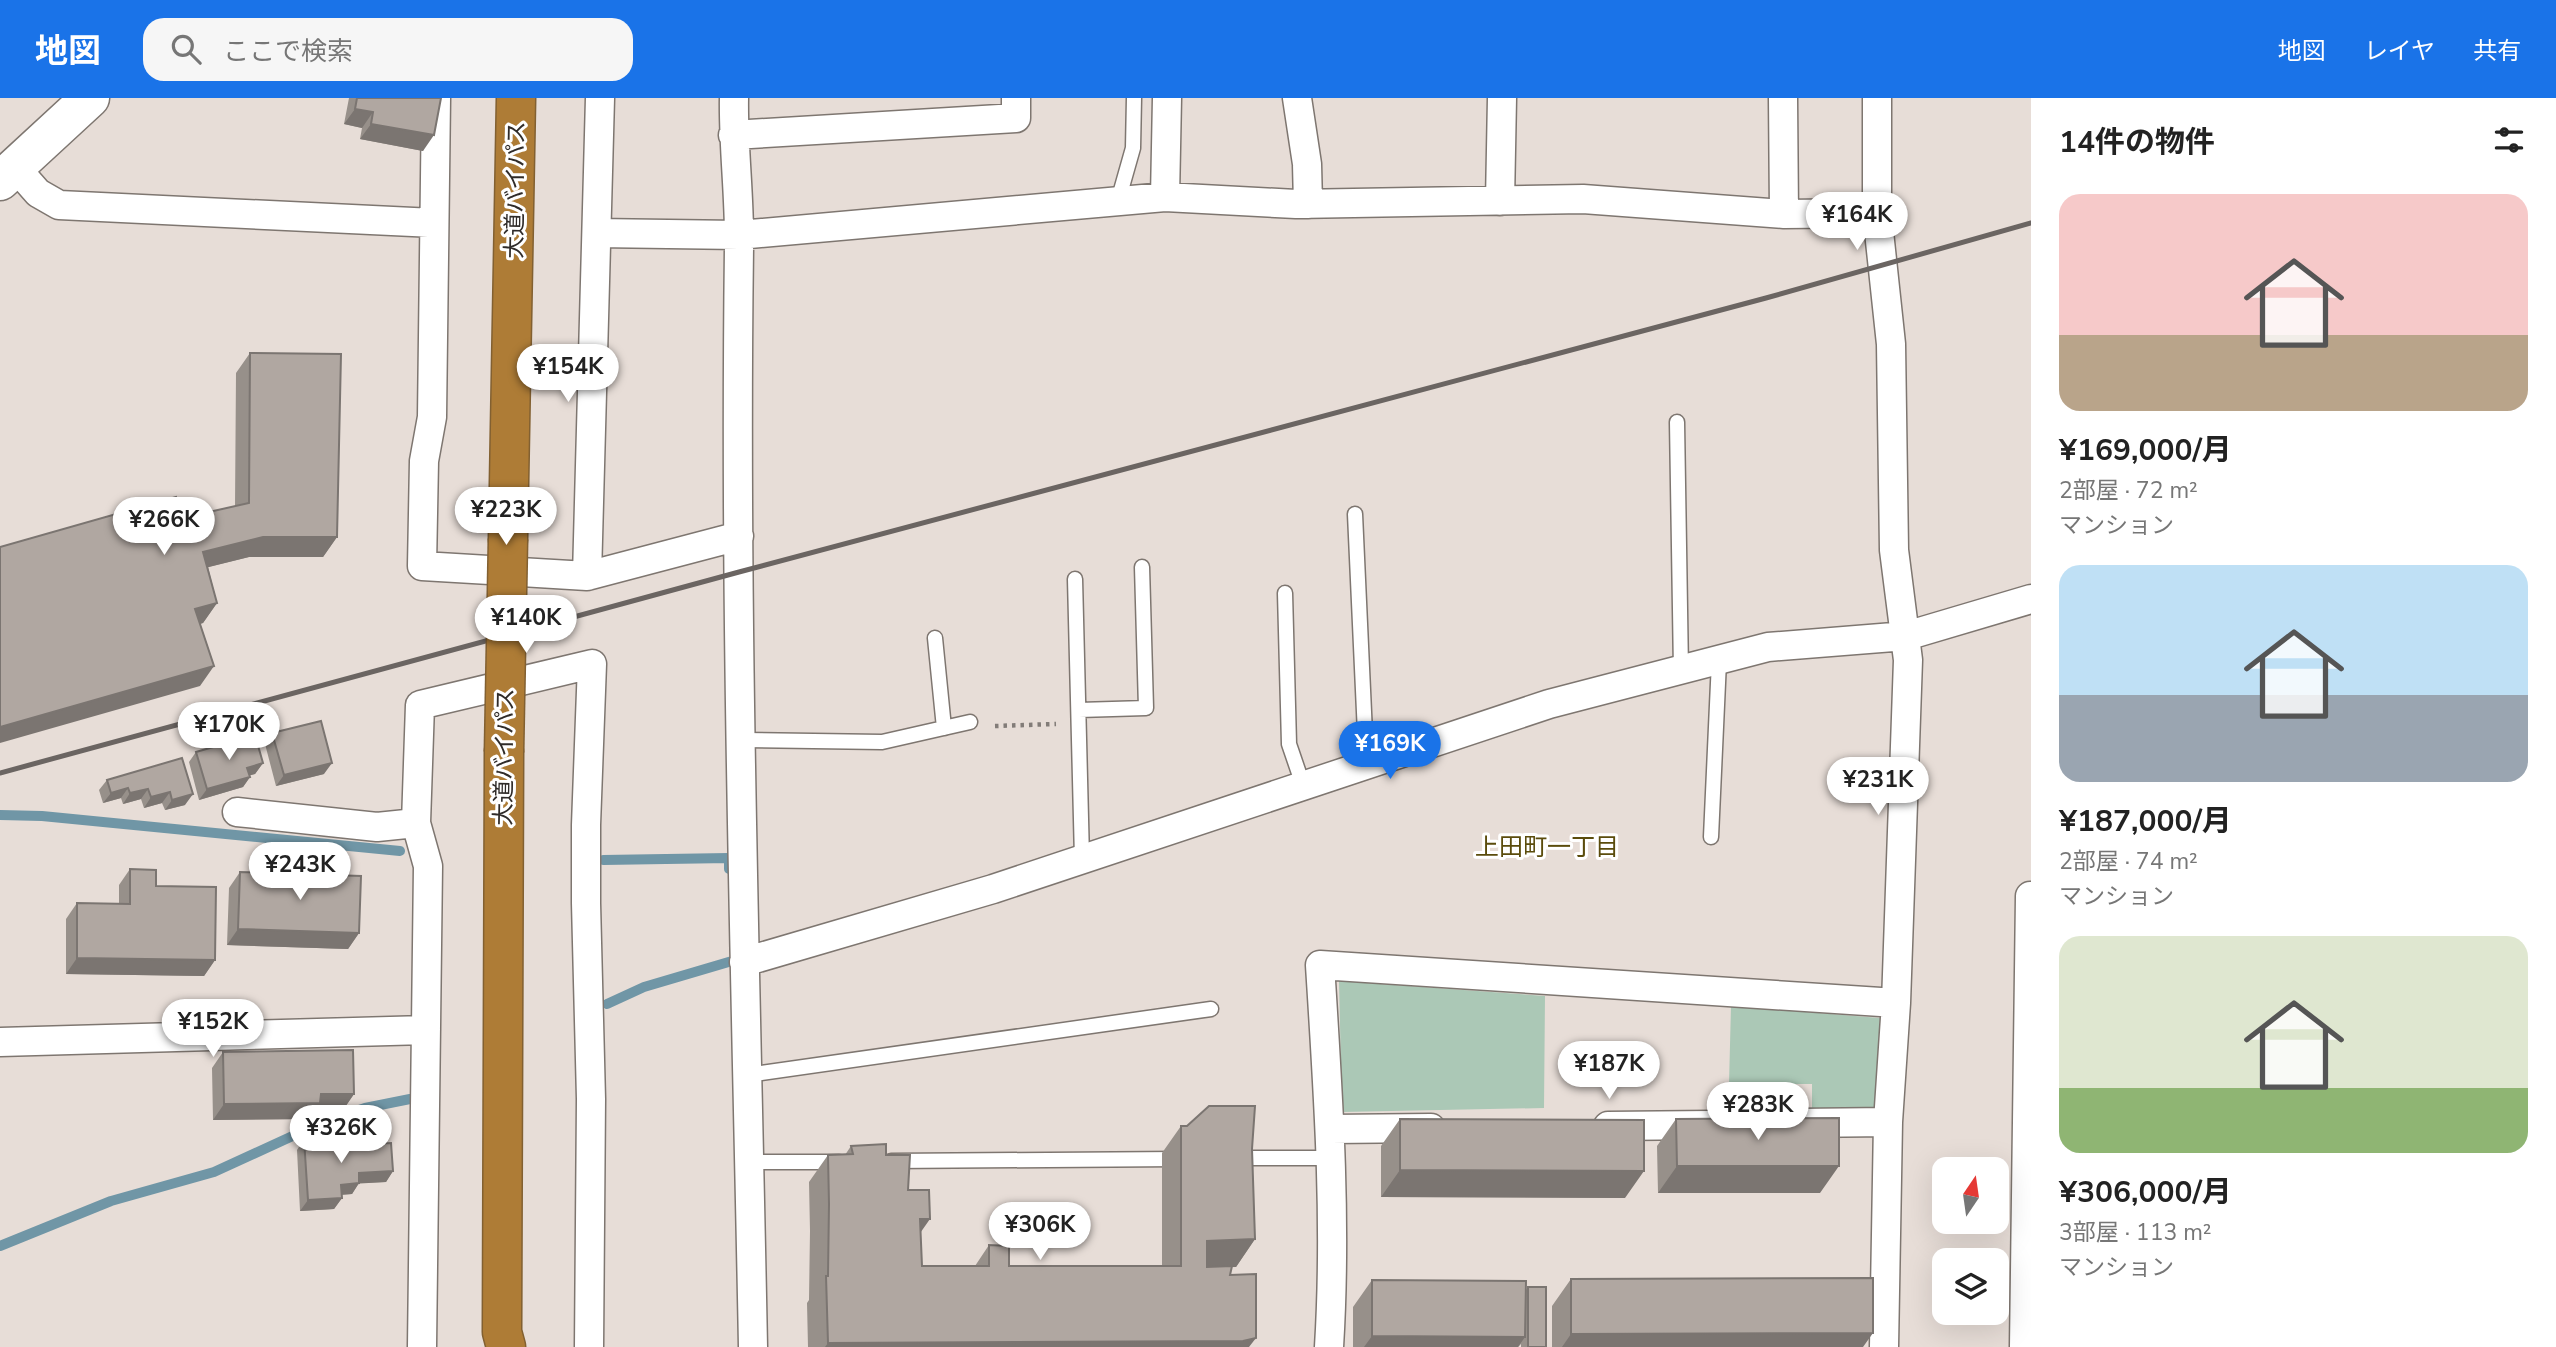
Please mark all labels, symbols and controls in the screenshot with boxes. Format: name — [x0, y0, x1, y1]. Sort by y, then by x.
search box — [143, 18, 633, 81]
text: 地図 — [35, 29, 101, 74]
icon: search — [167, 30, 205, 68]
text: ここで検索 — [223, 34, 353, 69]
text: 地図 — [2278, 35, 2326, 67]
text: レイヤ — [2364, 35, 2435, 67]
text: 共有 — [2473, 35, 2521, 67]
street label: 大道バイパス — [499, 121, 532, 259]
icon: filters — [2490, 121, 2528, 159]
text: 14件の物件 — [2059, 122, 2215, 163]
pin: ¥164K — [1808, 192, 1906, 252]
text: ¥164K — [1822, 199, 1892, 230]
icon: home — [2231, 240, 2357, 366]
pin: ¥154K — [519, 344, 617, 404]
text: ¥154K — [533, 351, 603, 382]
text: ¥169,000/月 — [2059, 430, 2232, 471]
text: 2部屋 · 72 m² — [2059, 475, 2198, 506]
pin: ¥223K — [457, 488, 555, 547]
text: ¥223K — [471, 494, 541, 525]
pin: ¥266K — [115, 498, 213, 557]
text: ¥266K — [129, 504, 199, 535]
text: マンション — [2059, 510, 2174, 541]
pin: ¥140K — [477, 596, 575, 655]
text: ¥140K — [491, 602, 561, 633]
icon: home — [2231, 611, 2357, 737]
street label: 大道バイパス — [488, 688, 521, 826]
pin: ¥170K — [180, 702, 278, 762]
text: ¥170K — [194, 709, 264, 740]
pin: ¥169K — [1341, 722, 1439, 781]
text: ¥169K — [1355, 728, 1425, 759]
pin: ¥231K — [1829, 758, 1927, 817]
text: ¥231K — [1843, 764, 1913, 795]
text: ¥187,000/月 — [2059, 801, 2232, 842]
district label: 上田町一丁目 — [1475, 831, 1619, 863]
pin: ¥243K — [251, 842, 349, 902]
text: 2部屋 · 74 m² — [2059, 846, 2198, 877]
text: ¥243K — [265, 849, 335, 880]
text: マンション — [2059, 881, 2174, 912]
icon: home — [2231, 982, 2357, 1108]
pin: ¥152K — [164, 1000, 262, 1059]
text: ¥152K — [178, 1006, 248, 1037]
pin: ¥187K — [1560, 1042, 1658, 1101]
text: ¥187K — [1574, 1048, 1644, 1079]
pin: ¥283K — [1709, 1082, 1807, 1142]
text: ¥283K — [1723, 1089, 1793, 1120]
pin: ¥326K — [292, 1105, 390, 1165]
text: ¥326K — [306, 1112, 376, 1143]
north arrow — [1932, 1157, 2009, 1234]
map controls — [1932, 1157, 2009, 1325]
text: ¥306,000/月 — [2059, 1172, 2232, 1213]
pin: ¥306K — [991, 1202, 1089, 1262]
text: ¥306K — [1005, 1209, 1075, 1240]
text: 3部屋 · 113 m² — [2059, 1217, 2212, 1248]
button: layers — [1932, 1248, 2009, 1325]
text: マンション — [2059, 1252, 2174, 1283]

